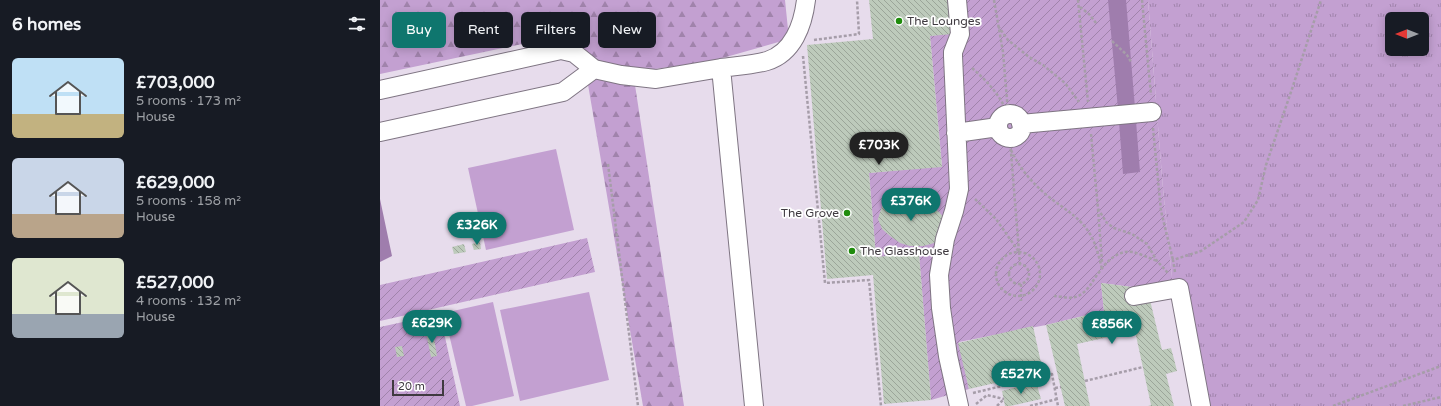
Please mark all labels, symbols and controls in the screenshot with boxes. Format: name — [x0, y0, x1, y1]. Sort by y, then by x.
chip: Buy — [392, 12, 446, 48]
chip: Rent — [454, 12, 513, 48]
chip: Filters — [521, 12, 590, 48]
chip: New — [598, 12, 656, 48]
north arrow — [1385, 12, 1429, 56]
map controls — [1385, 12, 1429, 56]
icon: filters — [346, 13, 368, 35]
text: 6 homes — [12, 14, 81, 35]
place label: The Lounges — [907, 14, 981, 28]
marker: The Lounges — [894, 16, 904, 26]
text: £703,000 — [136, 72, 215, 93]
icon: home — [44, 74, 92, 122]
text: 5 rooms · 173 m² — [136, 93, 241, 109]
text: House — [136, 109, 175, 125]
pin: £703K — [851, 132, 907, 166]
text: £703K — [858, 137, 900, 153]
text: £629,000 — [136, 172, 215, 193]
icon: home — [44, 174, 92, 222]
pin: £376K — [883, 188, 939, 222]
text: 5 rooms · 158 m² — [136, 193, 241, 209]
text: £376K — [890, 193, 932, 209]
place label: The Grove — [781, 206, 839, 220]
marker: The Grove — [842, 208, 852, 218]
text: House — [136, 209, 175, 225]
pin: £326K — [449, 212, 505, 246]
text: £326K — [456, 217, 498, 233]
place label: The Glasshouse — [860, 244, 949, 258]
marker: The Glasshouse — [847, 246, 857, 256]
text: £527,000 — [136, 272, 214, 293]
icon: home — [44, 274, 92, 322]
text: 4 rooms · 132 m² — [136, 293, 241, 309]
text: House — [136, 309, 175, 325]
pin: £629K — [404, 310, 460, 344]
pin: £856K — [1084, 311, 1140, 345]
text: £629K — [411, 315, 453, 331]
text: £856K — [1091, 316, 1133, 332]
pin: £527K — [993, 361, 1049, 395]
text: £527K — [1000, 366, 1042, 382]
scale bar — [392, 378, 444, 397]
text: 20 m — [398, 380, 425, 393]

